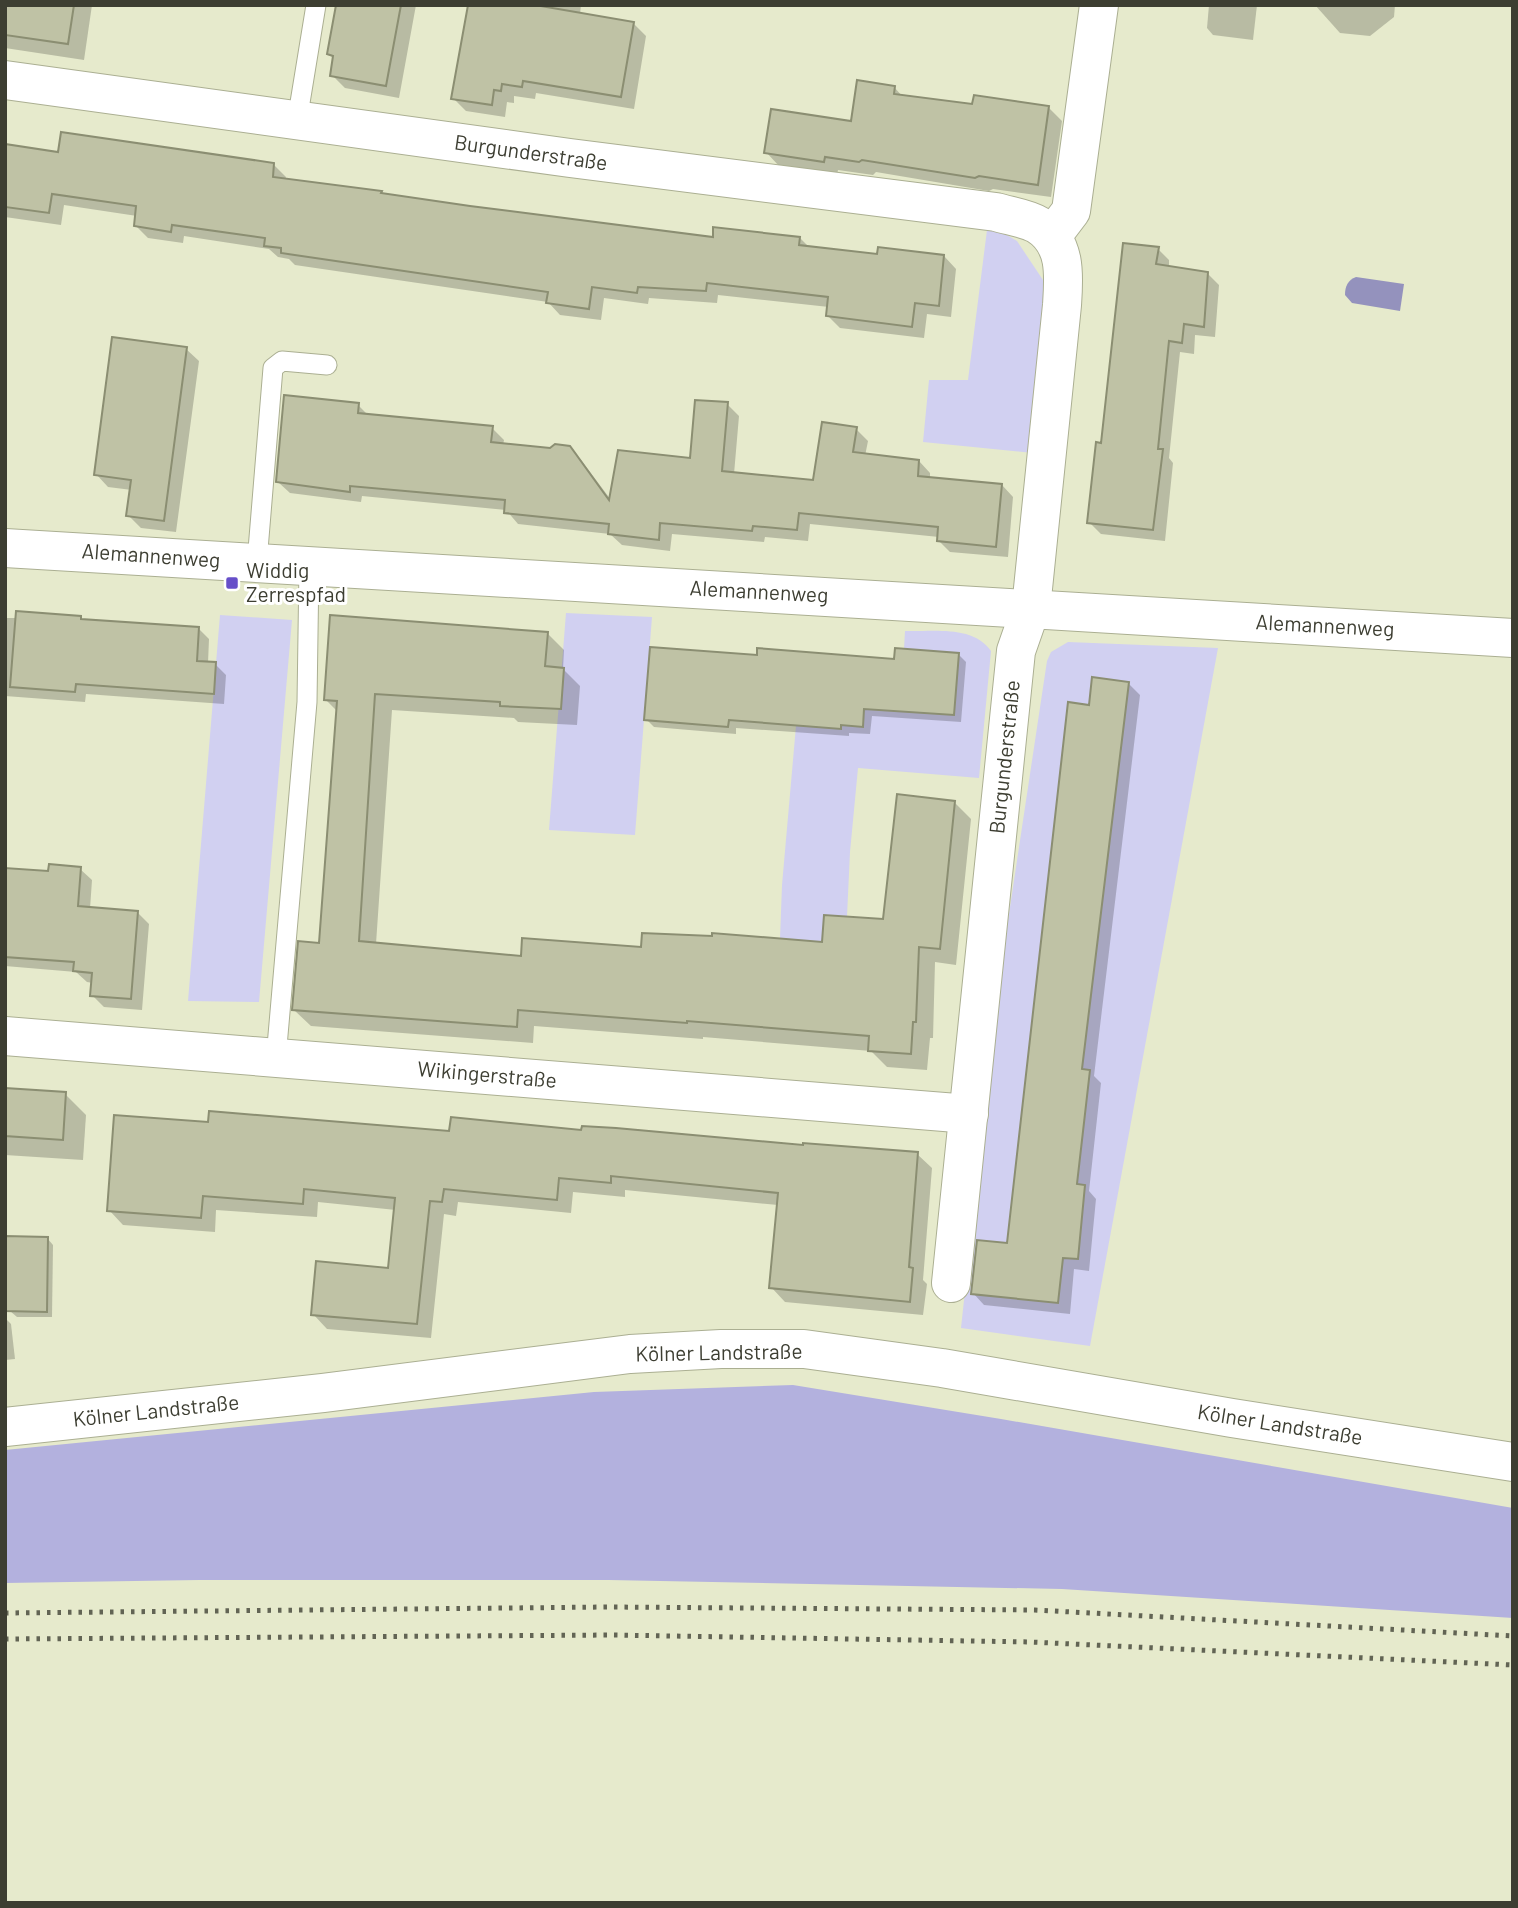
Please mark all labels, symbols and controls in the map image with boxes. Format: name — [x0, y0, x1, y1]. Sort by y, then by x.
street label: Burgunderstraße — [453, 128, 609, 175]
street label: Alemannenweg — [81, 537, 221, 572]
place label: Widdig Zerrespfad — [246, 557, 346, 606]
street label: Alemannenweg — [689, 574, 829, 607]
marker: Widdig Zerrespfad — [224, 575, 240, 591]
street label: Alemannenweg — [1255, 608, 1395, 641]
street label: Burgunderstraße — [983, 679, 1024, 835]
street label: Wikingerstraße — [416, 1055, 558, 1092]
street label: Kölner Landstraße — [635, 1338, 803, 1365]
street label: Kölner Landstraße — [71, 1388, 240, 1431]
street label: Kölner Landstraße — [1196, 1398, 1365, 1449]

